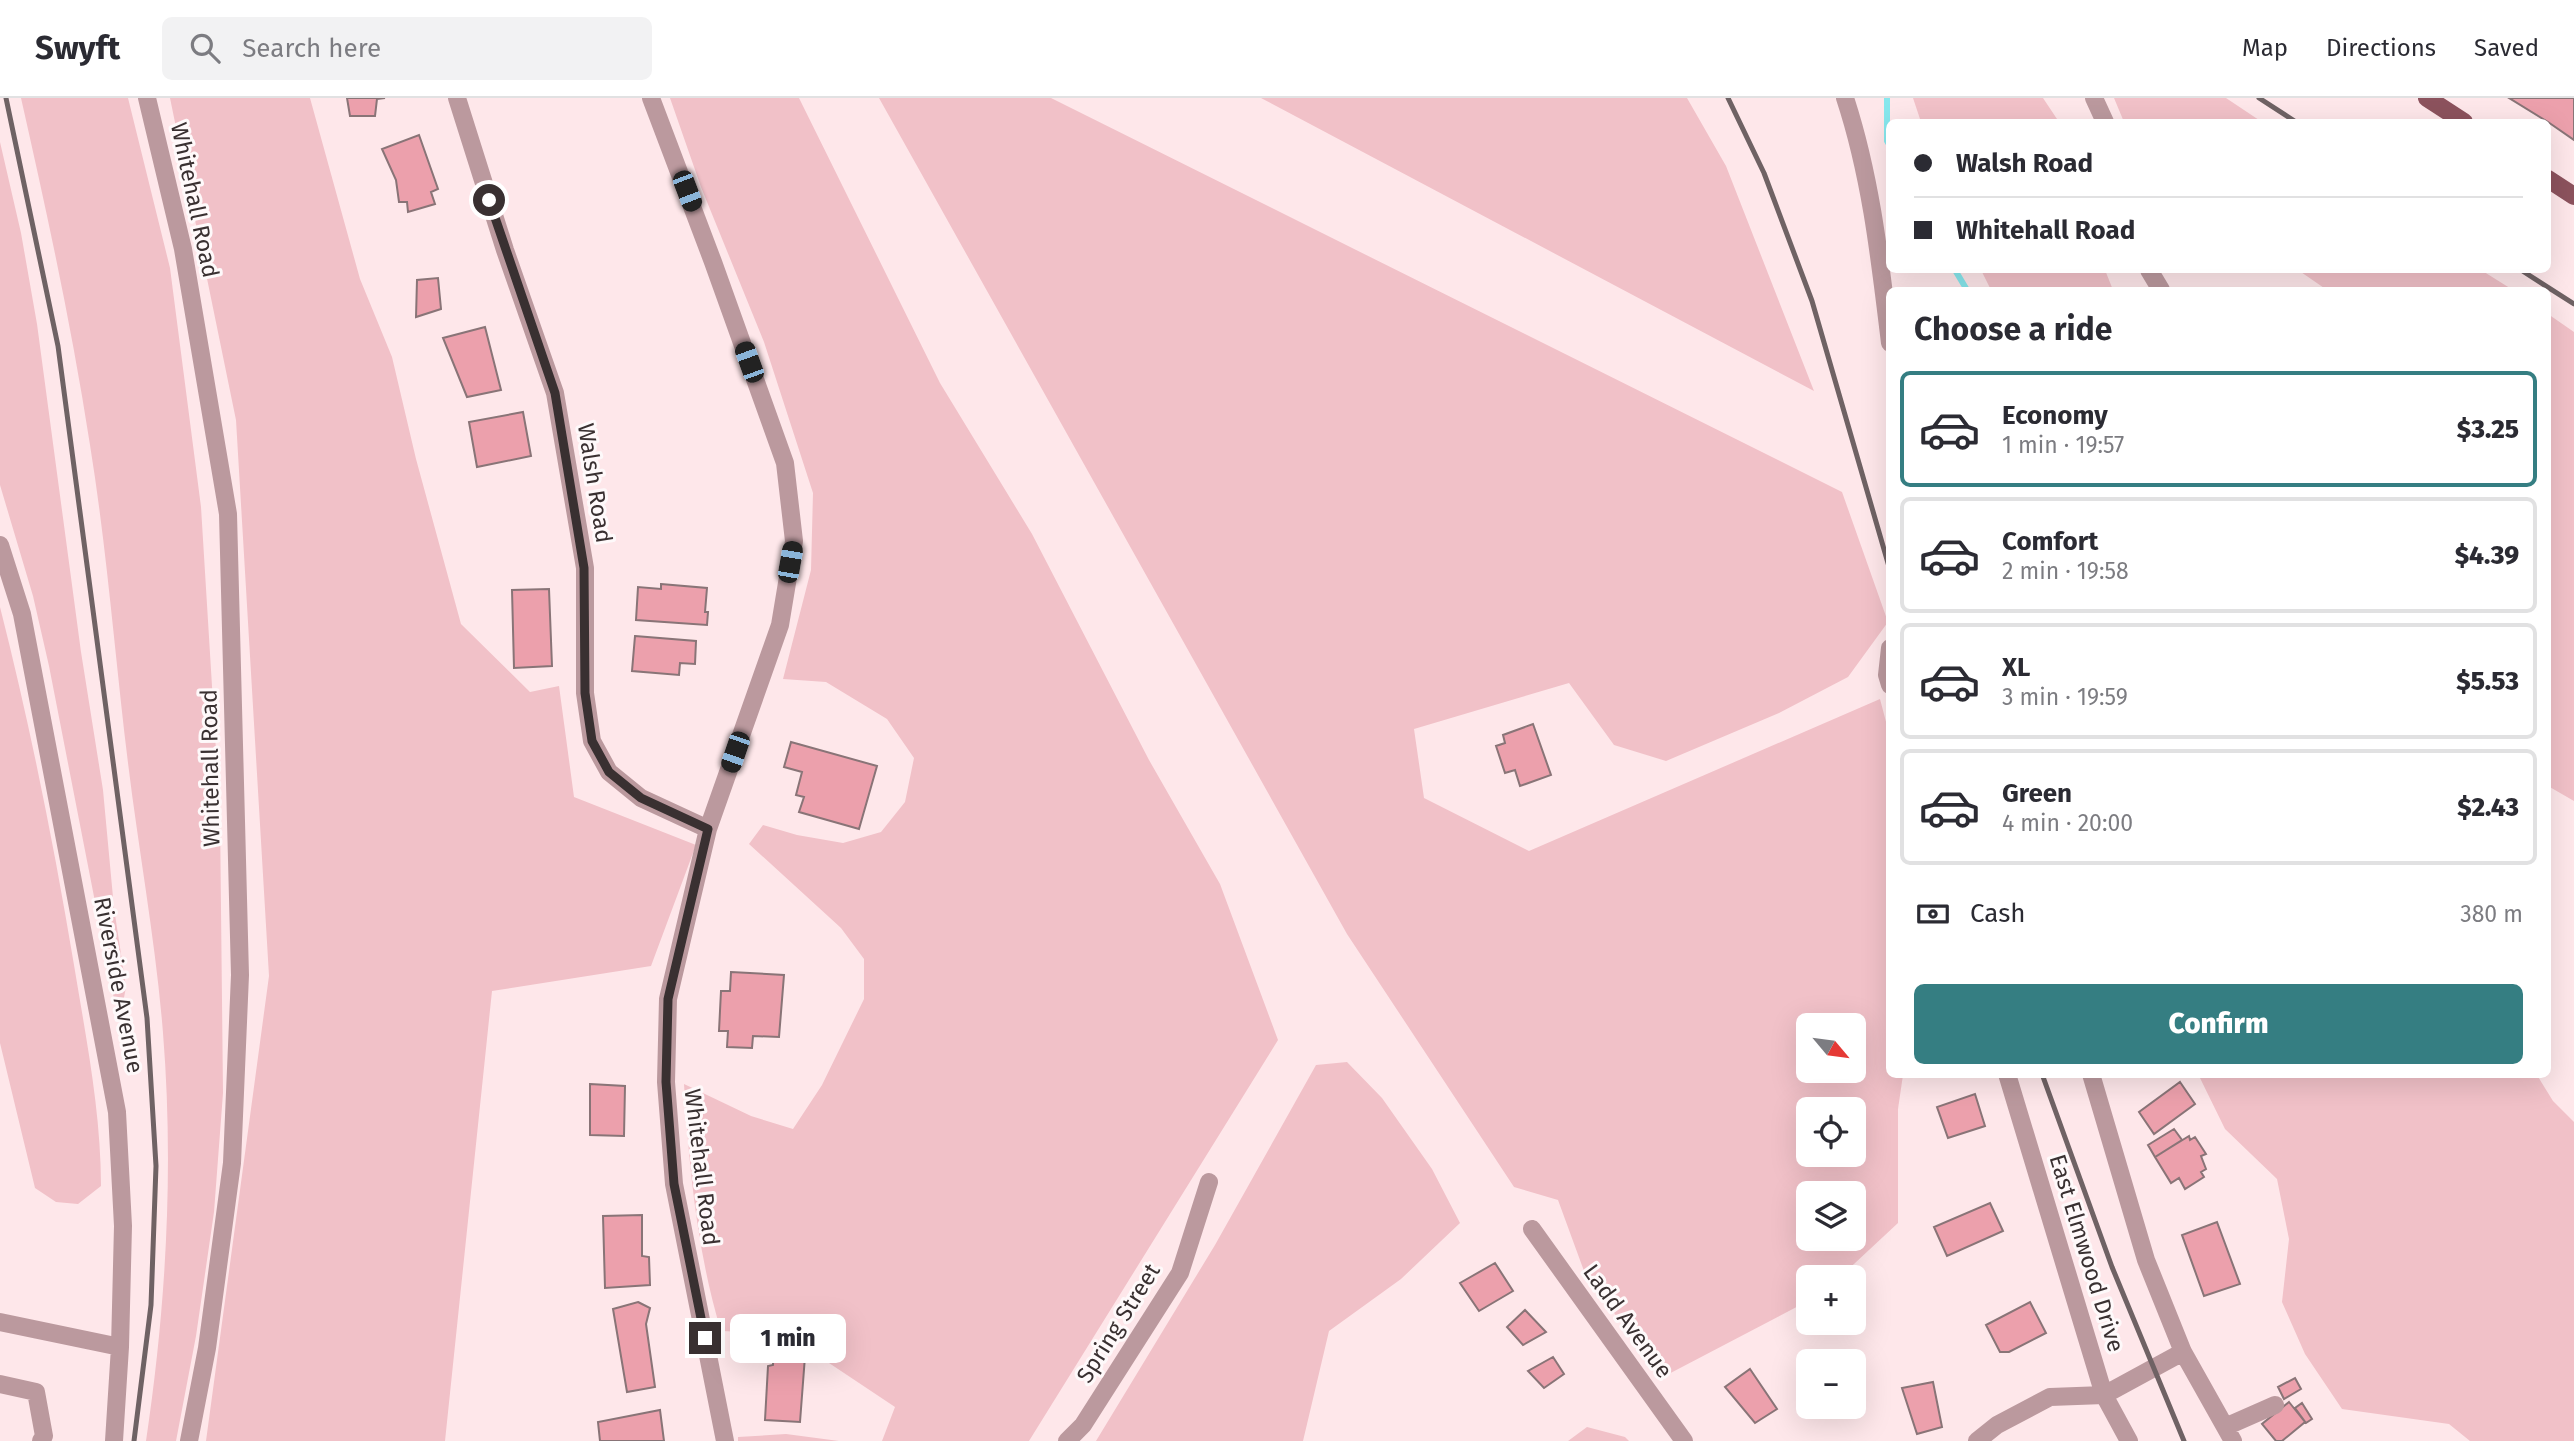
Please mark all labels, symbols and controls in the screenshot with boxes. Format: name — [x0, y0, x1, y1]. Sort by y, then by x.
search box — [162, 17, 652, 80]
text: Swyft — [35, 28, 120, 68]
icon: search — [186, 29, 224, 67]
text: Search here — [242, 33, 381, 64]
text: Map — [2242, 34, 2288, 62]
text: Directions — [2326, 34, 2436, 62]
text: Saved — [2474, 34, 2539, 62]
street label: Whitehall Road — [165, 120, 225, 280]
text: Walsh Road — [1956, 148, 2093, 179]
car — [670, 168, 705, 214]
route start — [473, 184, 505, 216]
text: Whitehall Road — [1956, 215, 2135, 246]
text: Choose a ride — [1914, 310, 2112, 348]
car — [732, 339, 767, 385]
icon: car — [1918, 398, 1981, 461]
text: Economy — [2002, 400, 2108, 431]
text: $3.25 — [2457, 414, 2519, 445]
street label: Walsh Road — [572, 421, 618, 545]
text: 1 min · 19:57 — [2002, 431, 2124, 459]
icon: car — [1918, 524, 1981, 587]
text: Comfort — [2002, 526, 2098, 557]
car — [777, 539, 804, 585]
text: $4.39 — [2455, 540, 2519, 571]
text: 2 min · 19:58 — [2002, 557, 2129, 585]
icon: car — [1918, 650, 1981, 713]
text: XL — [2002, 652, 2030, 683]
text: $5.53 — [2456, 666, 2519, 697]
text: 3 min · 19:59 — [2002, 683, 2128, 711]
street label: Whitehall Road — [195, 689, 225, 847]
car — [719, 729, 752, 775]
icon: car — [1918, 776, 1981, 839]
text: Green — [2002, 778, 2072, 809]
text: $2.43 — [2457, 792, 2519, 823]
text: 4 min · 20:00 — [2002, 809, 2133, 837]
street label: Riverside Avenue — [88, 895, 150, 1075]
icon: cash — [1914, 895, 1952, 933]
text: Cash — [1970, 898, 2026, 929]
text: 380 m — [2460, 900, 2523, 928]
button: Confirm — [1914, 984, 2523, 1064]
north arrow — [1796, 1013, 1866, 1083]
map controls — [1796, 1013, 1866, 1419]
street label: Whitehall Road — [678, 1087, 726, 1247]
button: locate — [1796, 1097, 1866, 1167]
street label: East Elmwood Drive — [2044, 1151, 2130, 1355]
button: layers — [1796, 1181, 1866, 1251]
street label: Spring Street — [1070, 1258, 1166, 1388]
street label: Ladd Avenue — [1577, 1259, 1679, 1383]
button: + — [1796, 1265, 1866, 1335]
callout: 1 min — [730, 1314, 845, 1362]
route end — [689, 1322, 721, 1354]
text: 1 min — [760, 1324, 816, 1352]
button: − — [1796, 1349, 1866, 1419]

